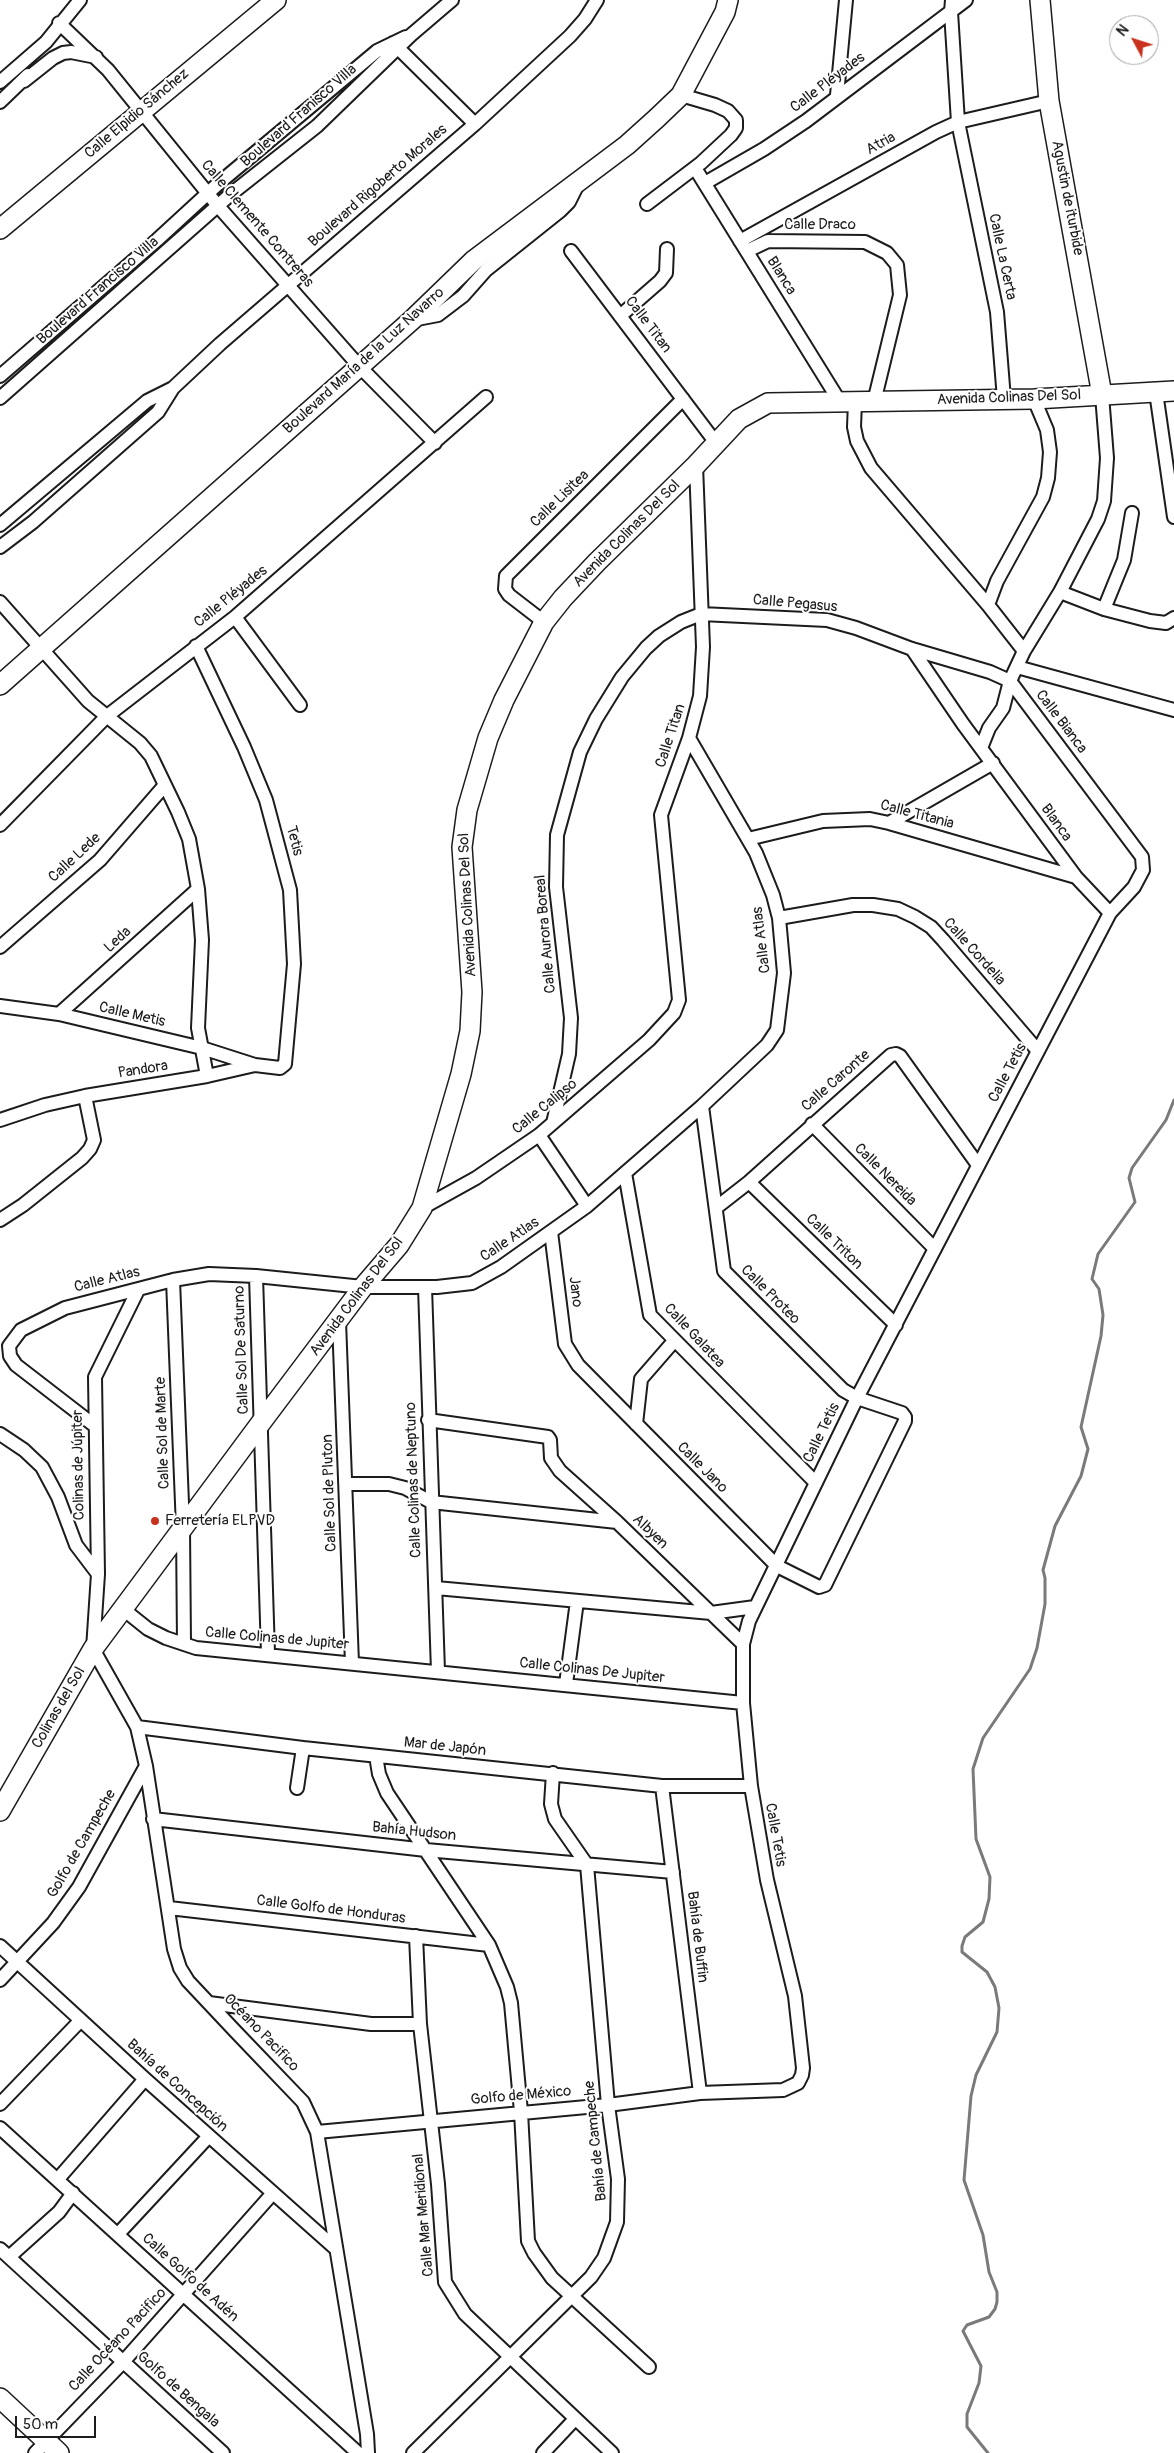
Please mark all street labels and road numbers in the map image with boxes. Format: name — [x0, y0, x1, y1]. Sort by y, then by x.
street label: Calle Pléyades — [787, 49, 869, 117]
street label: Boulevard Franisco Villa — [237, 61, 361, 171]
street label: Calle Elpidio Sánchez — [81, 65, 193, 163]
street label: Boulevard Rigoberto Morales — [305, 121, 451, 251]
street label: Atria — [863, 129, 899, 159]
street label: Agustin de iturbide — [1047, 139, 1087, 257]
street label: Calle Clemente Contreras — [197, 157, 317, 291]
street label: Calle La Certa — [984, 212, 1020, 302]
street label: Calle Draco — [784, 216, 856, 234]
street label: Boulevard Francisco Villa — [33, 233, 163, 349]
street label: Blanca — [762, 254, 800, 298]
street label: Boulevard María de la Luz Navarro — [280, 284, 448, 438]
street label: Calle Titan — [621, 293, 675, 357]
street label: Avenida Colinas Del Sol — [937, 386, 1081, 410]
street label: Calle Lisitea — [527, 466, 593, 532]
street label: Avenida Colinas Del Sol — [570, 477, 684, 591]
street label: Calle Pléyades — [191, 562, 271, 632]
street label: Calle Pegasus — [752, 591, 838, 617]
street label: Calle Bianca — [1031, 687, 1091, 757]
street label: Calle Titan — [652, 702, 690, 770]
street label: Calle Titania — [878, 797, 956, 833]
street label: Blanca — [1036, 801, 1076, 845]
street label: Tetis — [281, 824, 307, 858]
street label: Calle Lede — [45, 829, 105, 887]
street label: Avenida Colinas Del Sol — [455, 833, 481, 977]
street label: Calle Aurora Boreal — [532, 874, 560, 994]
street label: Calle Atlas — [749, 906, 775, 974]
street label: Calle Cordelia — [939, 915, 1009, 989]
street label: Leda — [101, 923, 135, 957]
street label: Calle Metis — [97, 999, 167, 1031]
street label: Calle Tetis — [985, 1040, 1031, 1106]
street label: Calle Caronte — [798, 1046, 874, 1116]
street label: Pandora — [117, 1057, 169, 1083]
street label: Calle Calipso — [509, 1075, 581, 1139]
street label: Calle Nereida — [850, 1140, 920, 1210]
street label: Calle Triton — [802, 1210, 866, 1274]
street label: Calle Atlas — [477, 1214, 543, 1266]
street label: Avenida Colinas Del Sol — [306, 1234, 408, 1360]
street label: Calle Proteo — [737, 1262, 803, 1328]
street label: Calle Atlas — [72, 1263, 142, 1297]
street label: Jano — [564, 1276, 586, 1308]
street label: Calle Sol De Saturno — [231, 1285, 253, 1415]
street label: Calle Galatea — [660, 1300, 728, 1372]
street label: Calle Sol de Marte — [152, 1377, 174, 1489]
street label: Calle Tetis — [800, 1400, 844, 1466]
street label: Calle Colinas de Neptuno — [402, 1402, 426, 1558]
street label: Colinas de Júpiter — [69, 1410, 89, 1520]
street label: Calle Sol de Pluton — [319, 1434, 341, 1552]
street label: Calle Jano — [673, 1439, 731, 1497]
street label: Albyen — [628, 1511, 672, 1553]
street label: Calle Colinas de Jupiter — [204, 1624, 350, 1654]
street label: Calle Colinas De Jupiter — [518, 1654, 666, 1688]
street label: Colinas del Sol — [28, 1664, 90, 1752]
street label: Mar de Japón — [403, 1734, 487, 1760]
street label: Golfo de Campeche — [44, 1787, 120, 1901]
street label: Calle Tetis — [761, 1802, 789, 1868]
street label: Bahía Hudson — [371, 1819, 457, 1845]
street label: Bahía de Buffin — [682, 1890, 712, 1984]
street label: Calle Golfo de Honduras — [255, 1892, 407, 1928]
street label: Océano Pacifico — [219, 1990, 303, 2076]
street label: Bahía de Concepción — [123, 2036, 231, 2136]
street label: Bahía de Campeche — [581, 2080, 611, 2202]
street label: Golfo de México — [470, 2083, 572, 2109]
street label: Calle Mar Meridional — [410, 2153, 438, 2277]
street label: Calle Golfo de Adén — [138, 2230, 242, 2326]
street label: Calle Océano Pacifico — [65, 2284, 171, 2396]
street label: Golfo de Bengala — [133, 2348, 223, 2432]

